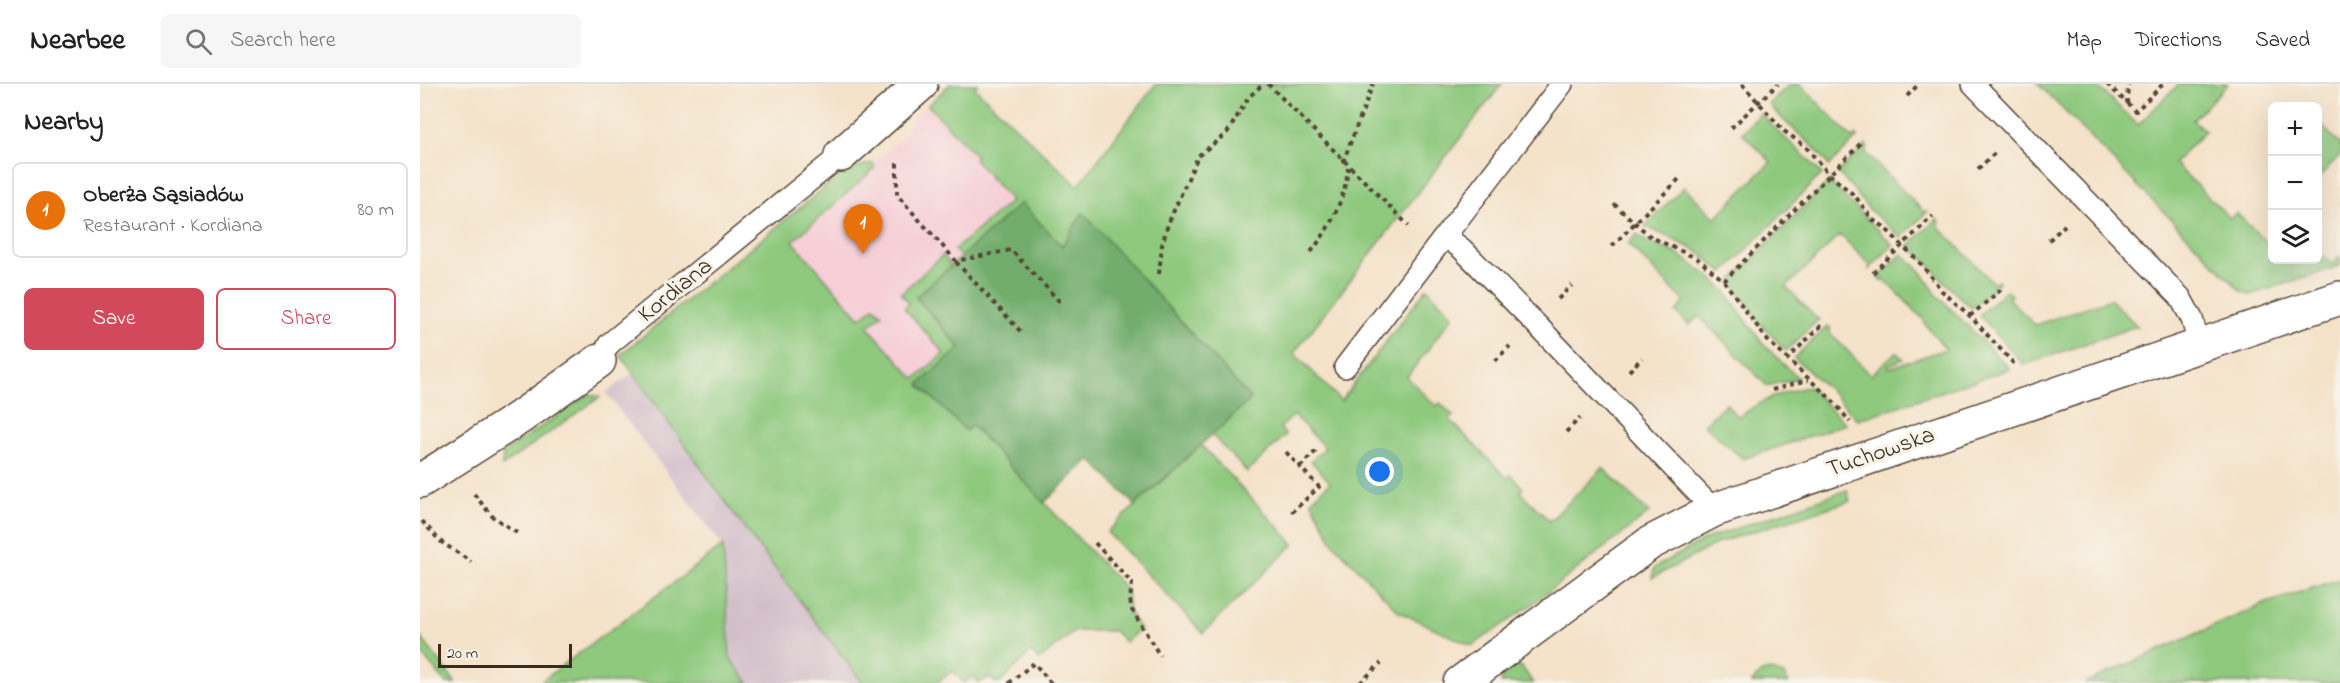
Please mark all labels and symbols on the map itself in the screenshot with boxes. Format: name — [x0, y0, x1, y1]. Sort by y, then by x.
pin: 1 — [844, 204, 882, 254]
street label: Kordiana — [631, 250, 721, 332]
street label: Tuchowska — [1822, 418, 1940, 488]
your location — [1365, 457, 1394, 486]
scale bar — [438, 641, 572, 668]

